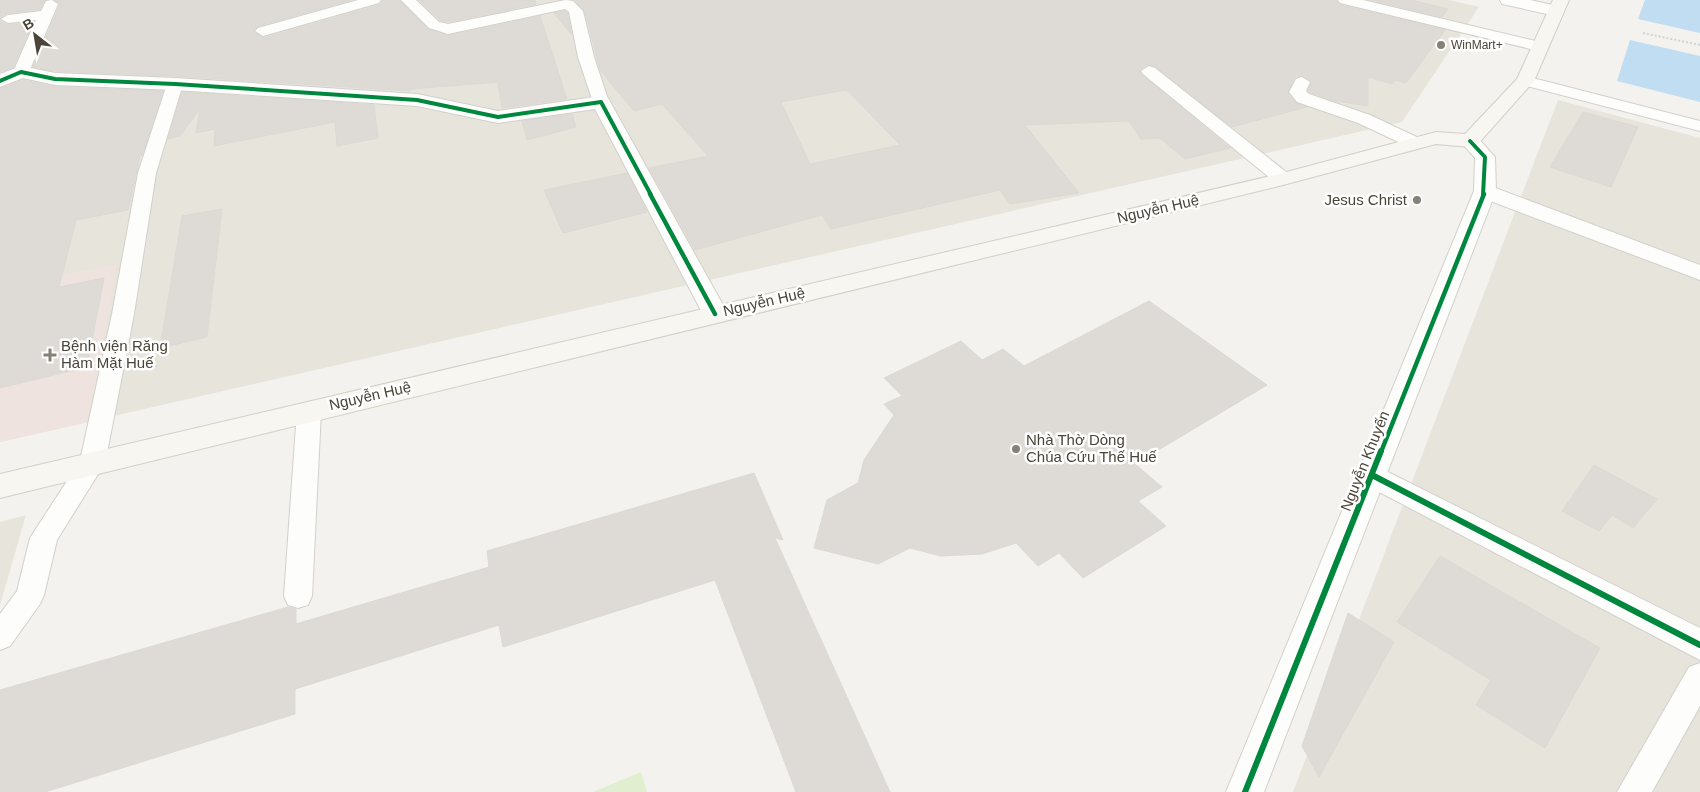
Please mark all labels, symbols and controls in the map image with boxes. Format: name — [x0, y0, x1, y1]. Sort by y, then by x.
north arrow — [10, 10, 60, 60]
text: B — [20, 14, 37, 33]
place label: WinMart+ — [1451, 38, 1503, 52]
marker: WinMart+ — [1435, 39, 1447, 51]
street label: Nguyễn Huệ — [1115, 191, 1200, 226]
place label: Jesus Christ — [1324, 191, 1408, 208]
marker: Jesus Christ — [1411, 194, 1423, 206]
street label: Nguyễn Huệ — [721, 284, 806, 319]
place label: Bệnh viện Răng Hàm Mặt Huế — [61, 337, 168, 371]
marker: Bệnh viện Răng Hàm Mặt Huế — [43, 348, 57, 362]
street label: Nguyễn Huệ — [327, 378, 412, 413]
street label: Nguyễn Khuyến — [1337, 408, 1392, 513]
place label: Nhà Thờ Dòng Chúa Cứu Thế Huế — [1026, 431, 1157, 465]
marker: Nhà Thờ Dòng Chúa Cứu Thế Huế — [1010, 443, 1022, 455]

